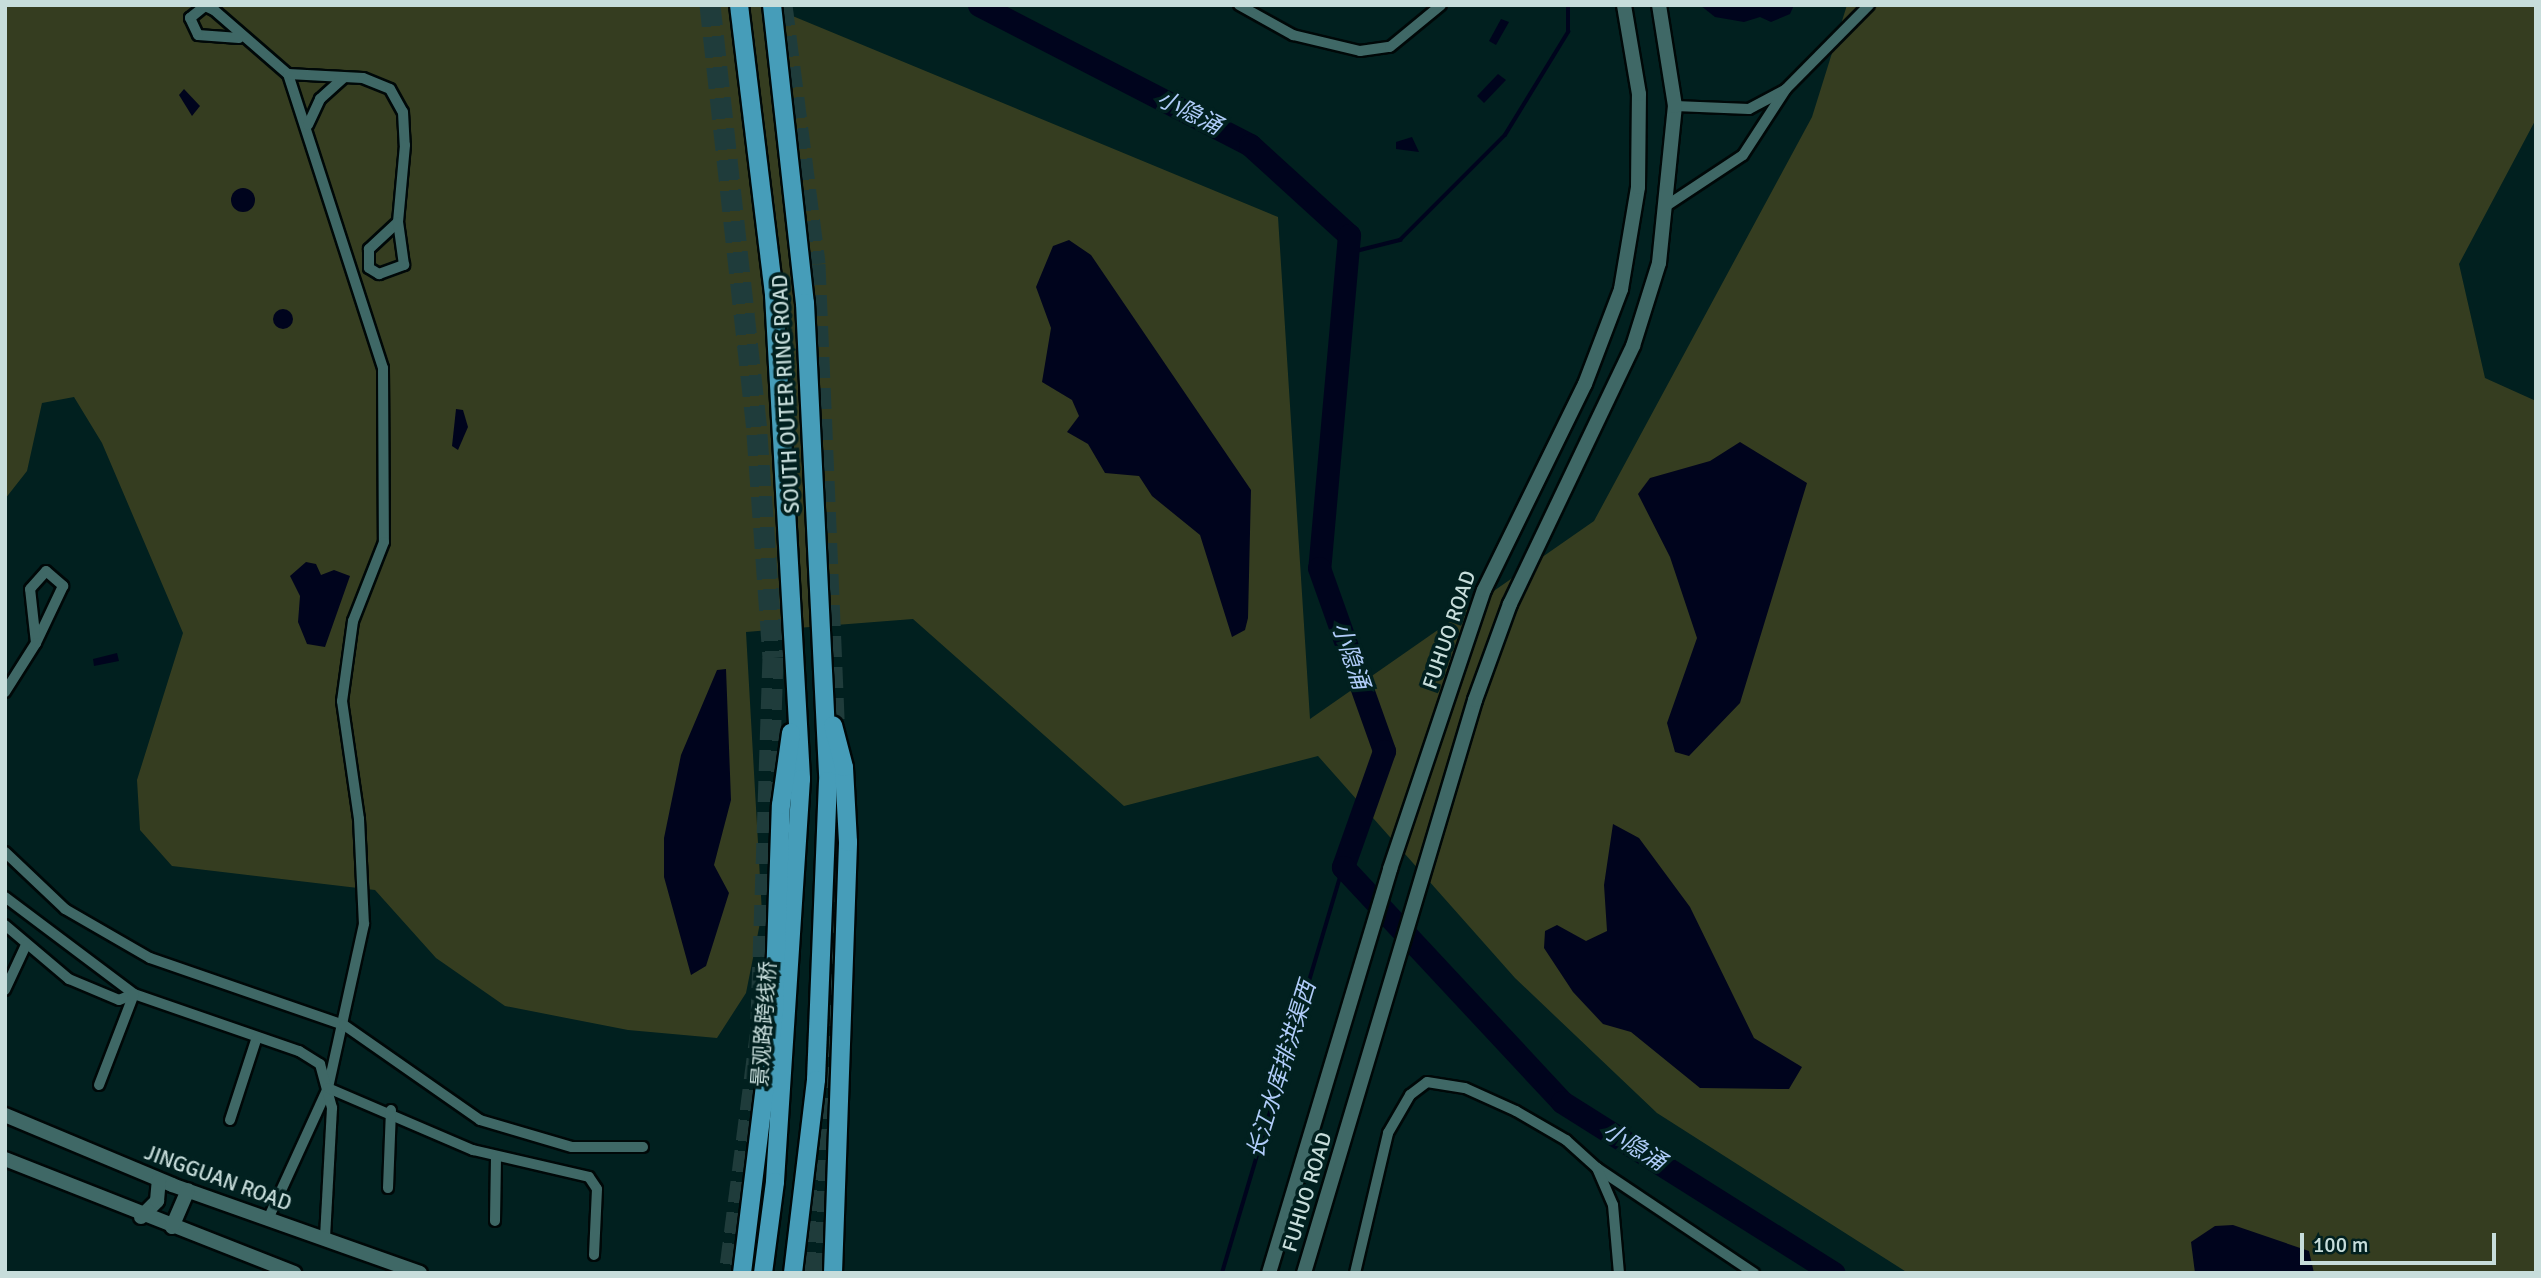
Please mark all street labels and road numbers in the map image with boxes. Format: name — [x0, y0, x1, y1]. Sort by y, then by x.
street label: SOUTH OUTER RING ROAD — [767, 274, 805, 514]
street label: FUHUO ROAD — [1417, 567, 1481, 693]
street label: 景观路跨线桥 — [747, 960, 781, 1088]
street label: FUHUO ROAD — [1277, 1129, 1337, 1255]
street label: JINGGUAN ROAD — [141, 1140, 295, 1216]

